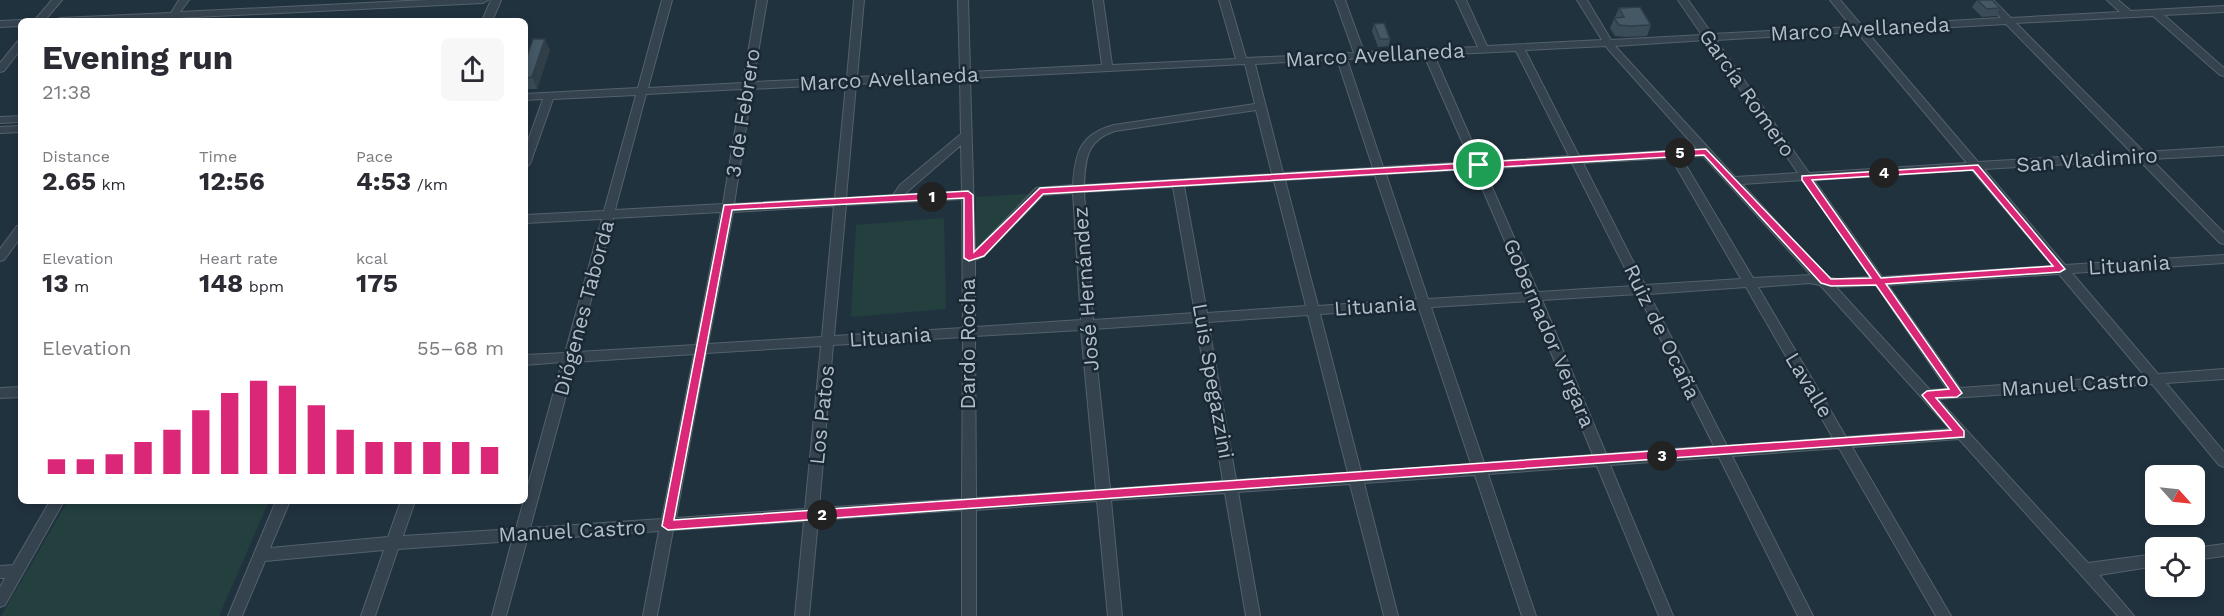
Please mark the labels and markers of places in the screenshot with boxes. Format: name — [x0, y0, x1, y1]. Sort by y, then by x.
pin: 5 — [1665, 138, 1695, 168]
pin — [1453, 139, 1504, 190]
pin: 4 — [1869, 158, 1899, 188]
pin: 1 — [917, 182, 947, 212]
pin: 3 — [1647, 441, 1677, 471]
pin: 2 — [807, 500, 837, 530]

